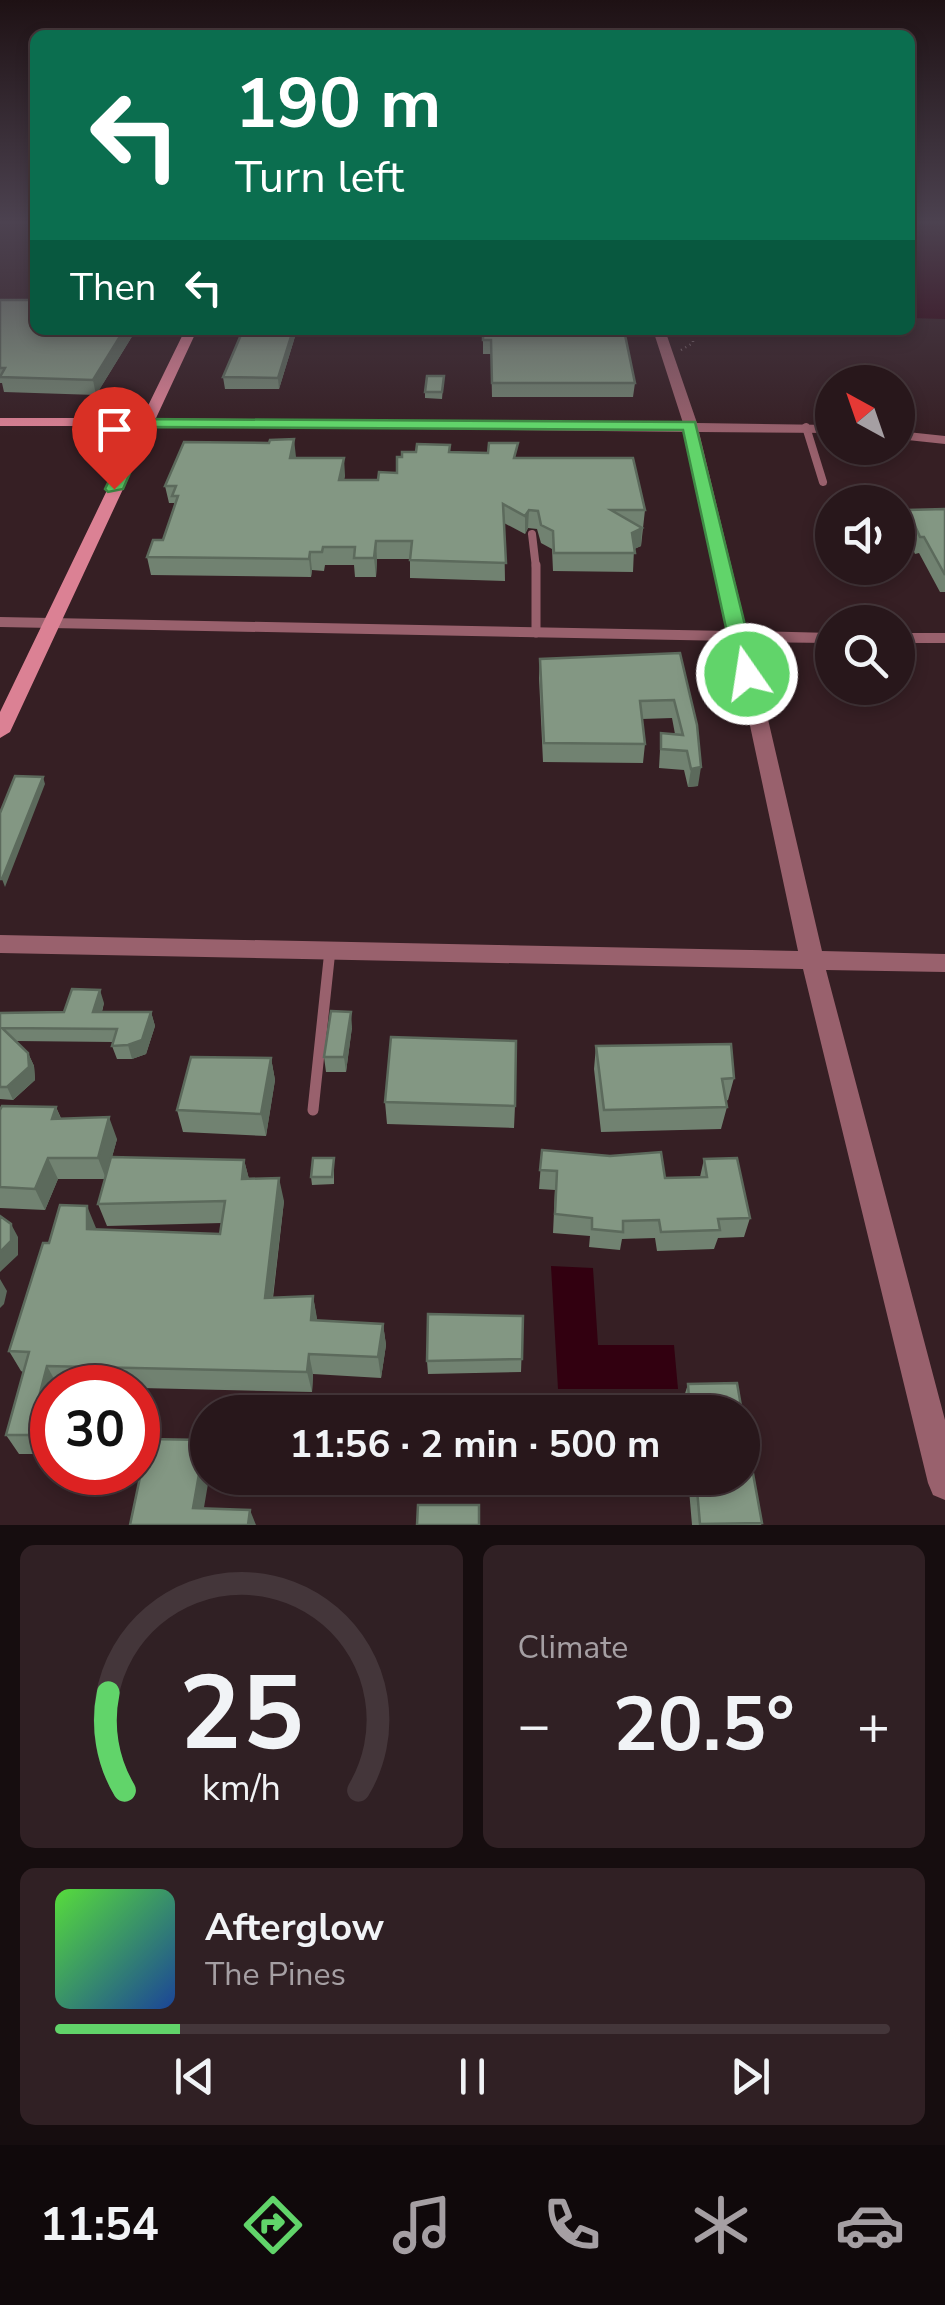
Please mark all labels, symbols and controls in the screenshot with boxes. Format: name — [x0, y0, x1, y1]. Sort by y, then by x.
text: 190 m — [235, 56, 441, 152]
icon: left — [70, 70, 200, 200]
text: Turn left — [235, 147, 404, 208]
icon: left — [176, 260, 231, 315]
text: Then — [70, 262, 156, 313]
north arrow — [815, 365, 915, 465]
map controls — [815, 365, 915, 705]
pin — [72, 387, 157, 490]
icon: arrive — [87, 402, 142, 457]
button: sound — [815, 485, 915, 585]
button: search — [815, 605, 915, 705]
position arrow — [695, 622, 799, 726]
speed limit sign: 30 — [30, 1365, 160, 1495]
text: 11:56 · 2 min · 500 m — [290, 1419, 660, 1470]
text: Climate — [518, 1626, 628, 1669]
text: 25 — [179, 1643, 304, 1785]
text: 20.5° — [613, 1674, 795, 1776]
text: − — [518, 1688, 551, 1763]
text: + — [857, 1688, 890, 1763]
text: km/h — [202, 1764, 281, 1813]
text: Afterglow — [205, 1902, 384, 1953]
text: The Pines — [205, 1953, 346, 1996]
icon: previous — [167, 2049, 222, 2104]
icon: pause — [445, 2049, 500, 2104]
icon: next — [723, 2049, 778, 2104]
icon: directions — [238, 2190, 308, 2260]
icon: music — [387, 2190, 457, 2260]
icon: phone — [537, 2190, 607, 2260]
icon: climate — [686, 2190, 756, 2260]
icon: car — [835, 2190, 905, 2260]
text: 11:54 — [40, 2195, 159, 2256]

